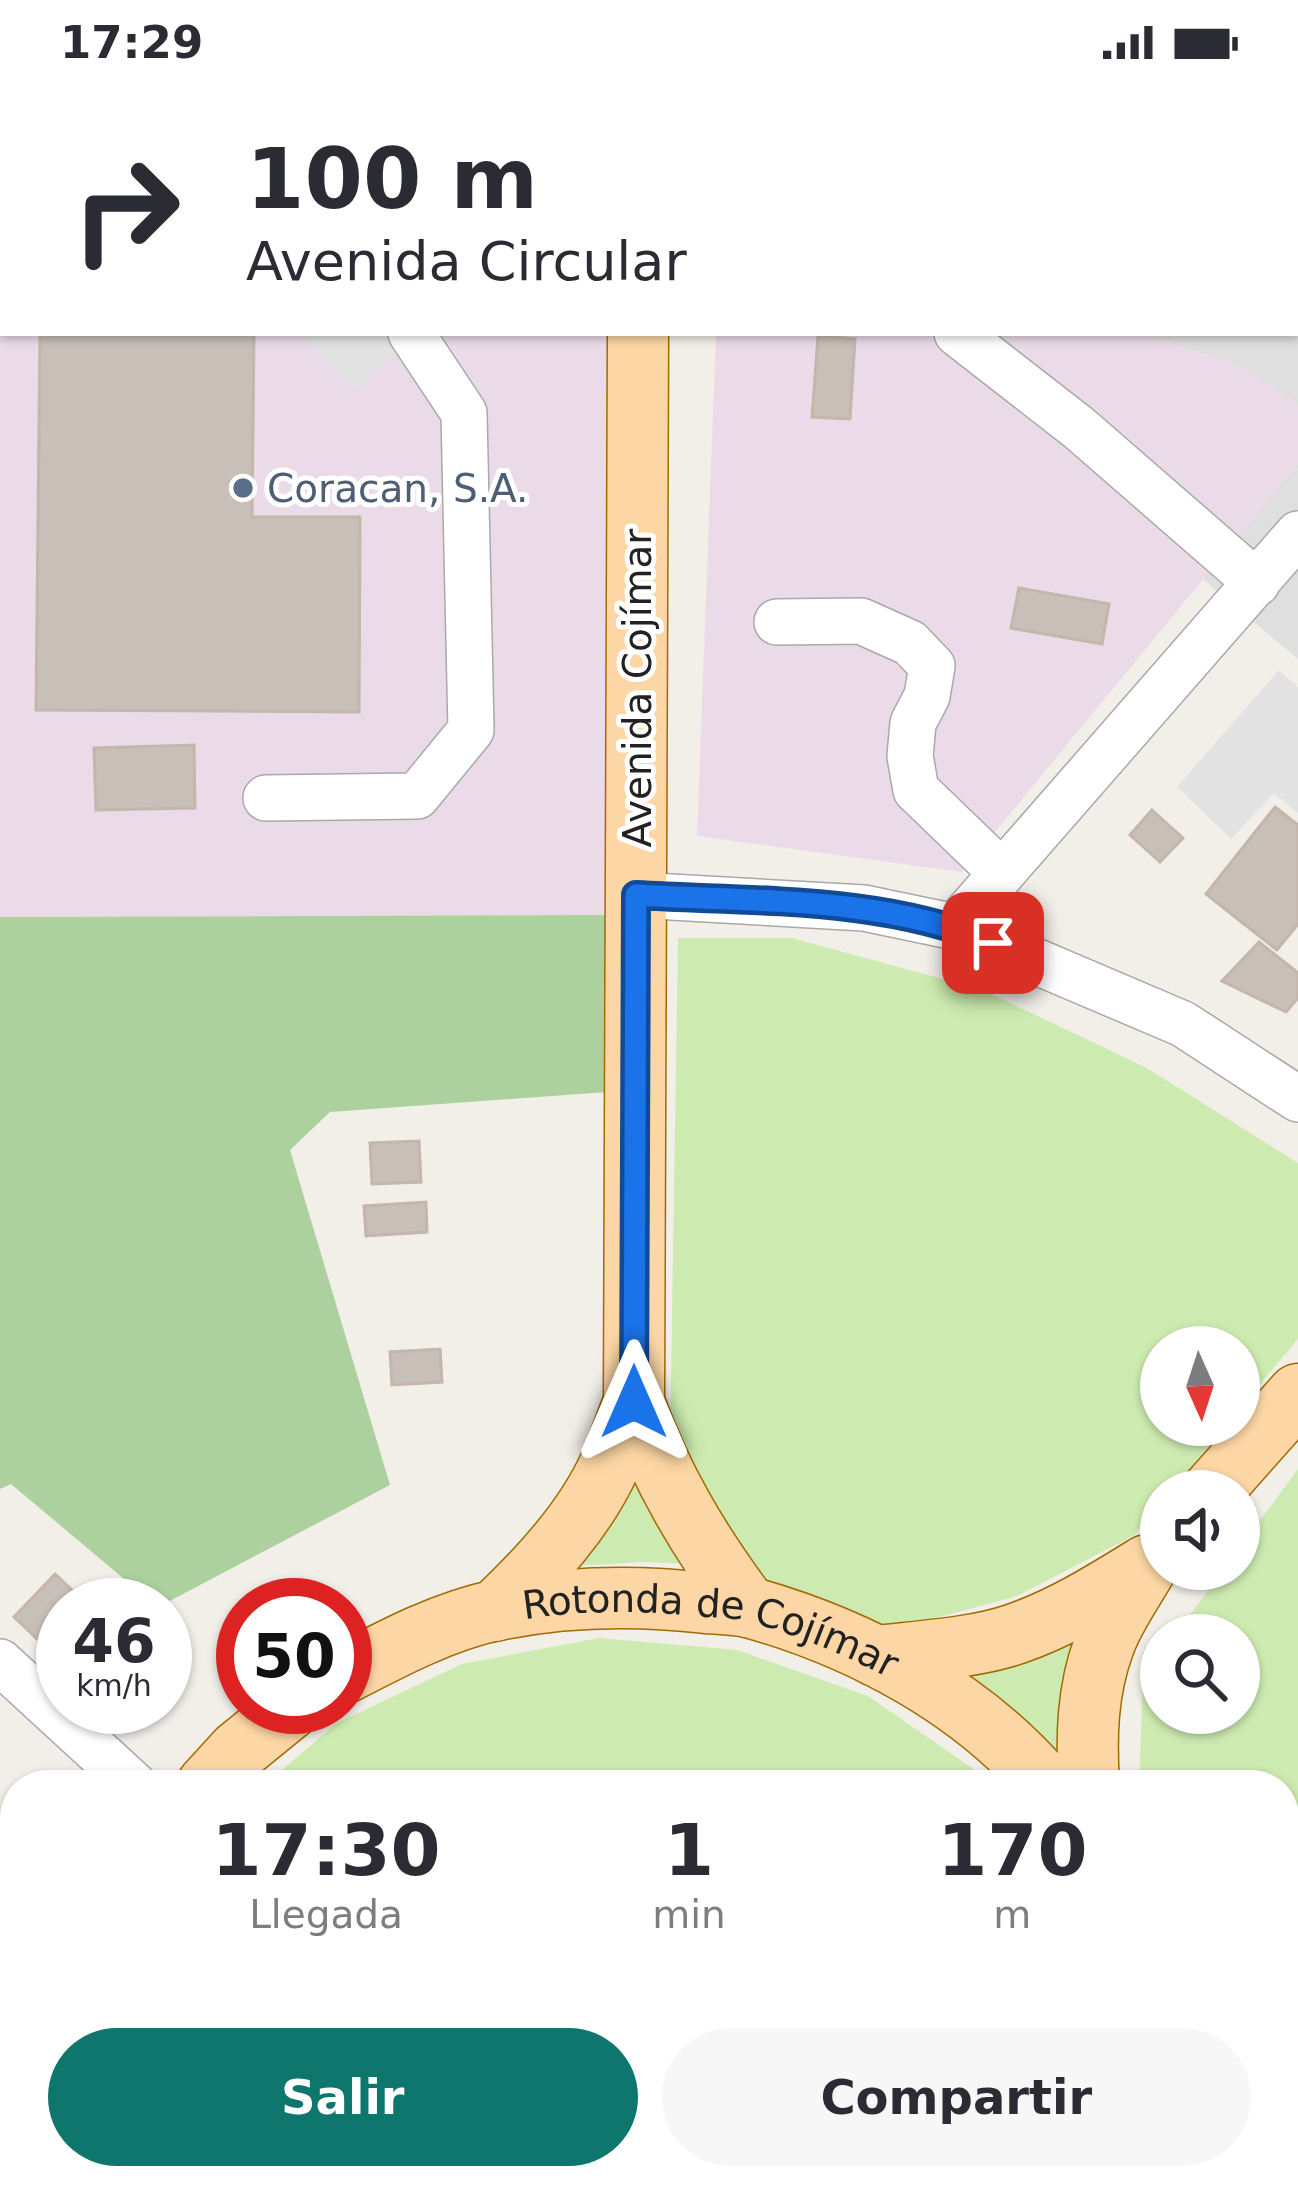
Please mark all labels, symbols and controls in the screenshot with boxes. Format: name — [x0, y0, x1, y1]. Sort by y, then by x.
text: 17:29 — [60, 16, 203, 69]
text: 100 m — [246, 130, 538, 228]
icon: right — [48, 132, 204, 288]
text: Avenida Circular — [246, 230, 687, 293]
place label: Coracan, S.A. — [267, 466, 528, 511]
marker: Coracan, S.A. — [230, 475, 256, 501]
street label: Avenida Cojímar — [615, 528, 660, 847]
pin — [942, 892, 1044, 994]
icon: arrive — [960, 910, 1026, 976]
north arrow — [1140, 1326, 1260, 1446]
map controls — [1140, 1326, 1260, 1734]
position arrow — [571, 1339, 697, 1465]
button: sound — [1140, 1470, 1260, 1590]
street label: Rotonda de Cojímar — [519, 1575, 907, 1687]
speed limit sign: 50 — [216, 1578, 372, 1734]
text: 46 — [72, 1606, 156, 1676]
button: search — [1140, 1614, 1260, 1734]
text: km/h — [76, 1668, 152, 1703]
text: 17:30 — [211, 1808, 441, 1892]
text: 1 — [664, 1808, 714, 1892]
text: 170 — [937, 1808, 1087, 1892]
text: Llegada — [249, 1892, 403, 1937]
text: min — [652, 1892, 726, 1937]
text: m — [993, 1892, 1031, 1937]
button: Salir — [48, 2028, 638, 2166]
button: Compartir — [662, 2028, 1251, 2166]

